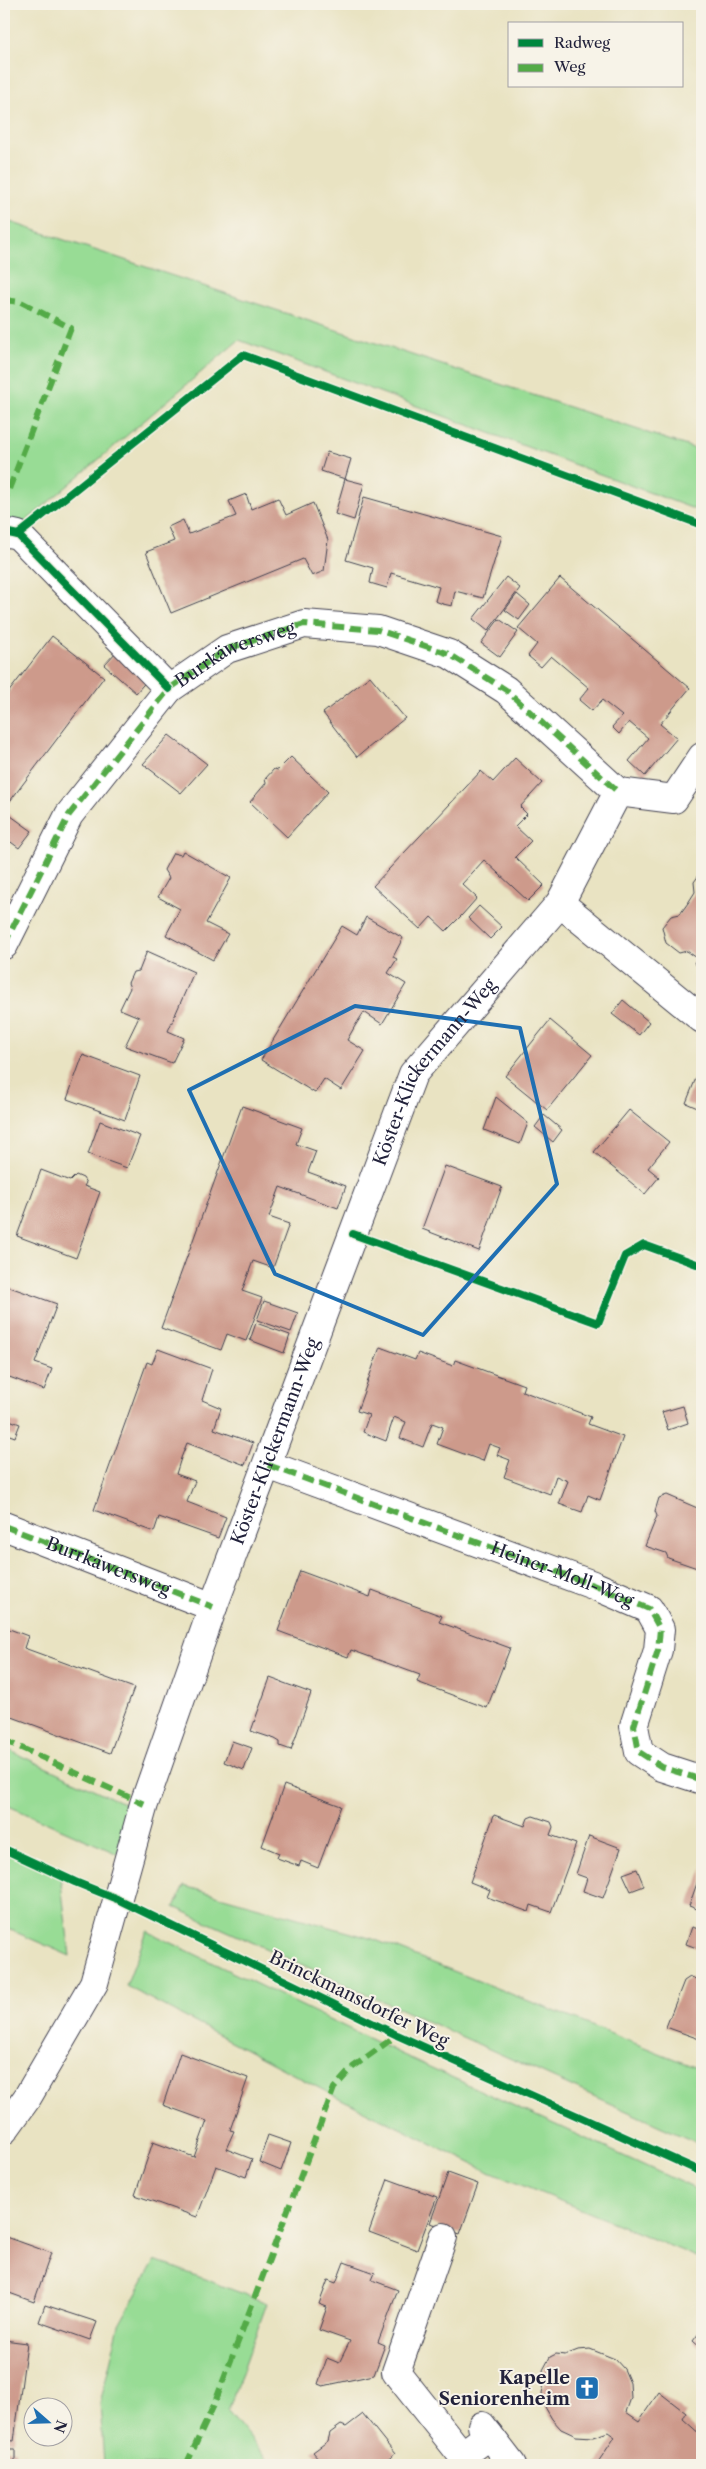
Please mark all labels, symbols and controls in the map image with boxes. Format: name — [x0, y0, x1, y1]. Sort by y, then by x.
legend — [508, 22, 684, 88]
text: Radweg — [554, 33, 610, 52]
text: Weg — [553, 57, 586, 76]
street label: Burrkäwersweg — [171, 616, 299, 692]
street label: Köster-Klickermann-Weg — [369, 974, 501, 1169]
street label: Köster-Klickermann-Weg — [226, 1334, 324, 1548]
street label: Burrkäwersweg — [43, 1532, 174, 1601]
street label: Heiner-Moll-Weg — [488, 1537, 638, 1612]
street label: Brinckmansdorfer Weg — [266, 1946, 453, 2052]
place label: Kapelle Seniorenheim — [438, 2367, 570, 2410]
church icon: Kapelle Seniorenheim — [574, 2375, 600, 2401]
north arrow — [22, 2396, 72, 2446]
text: N — [50, 2418, 71, 2435]

